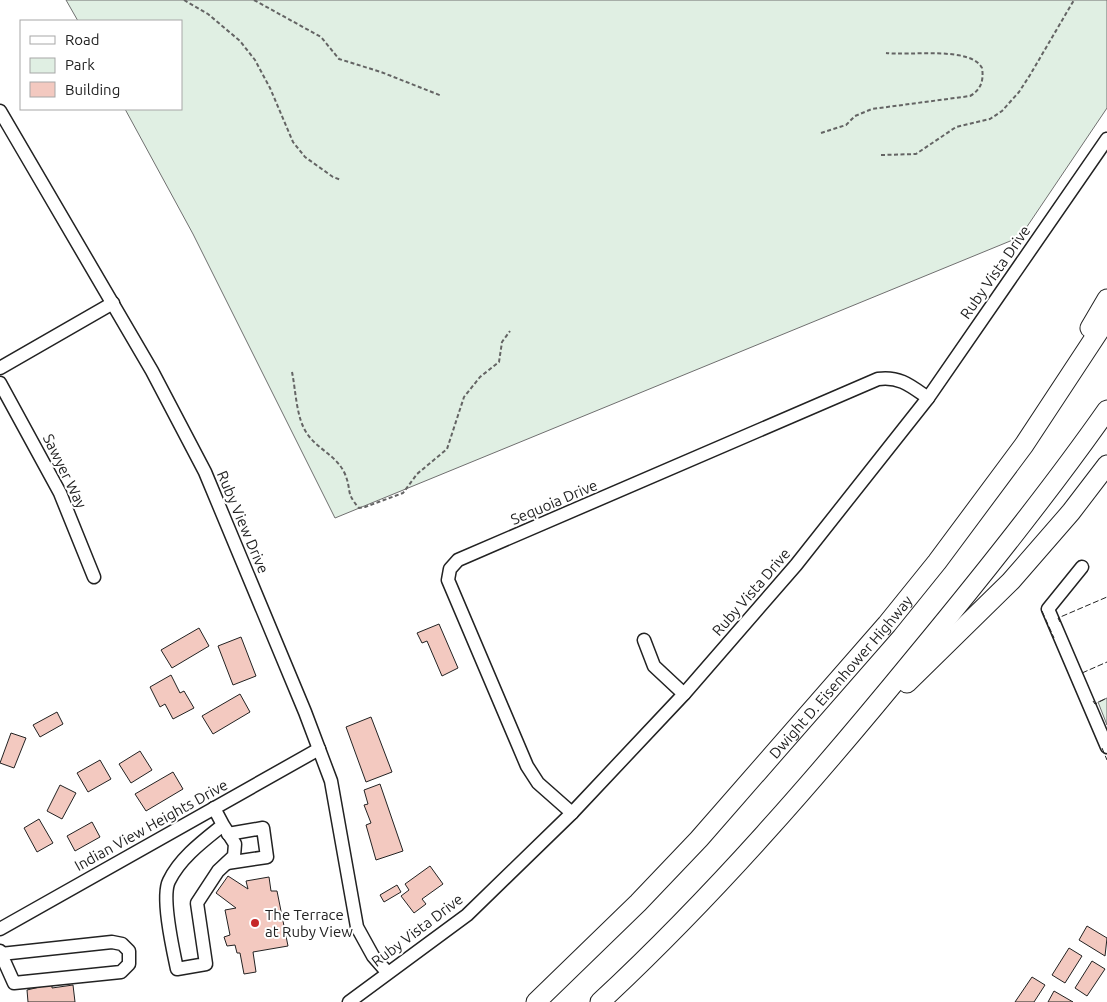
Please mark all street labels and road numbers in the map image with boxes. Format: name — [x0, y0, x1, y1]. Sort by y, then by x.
street label: Ruby Vista Drive — [957, 222, 1033, 322]
street label: Sawyer Way — [40, 431, 90, 511]
street label: Ruby View Drive — [214, 468, 272, 576]
street label: Sequoia Drive — [508, 476, 600, 528]
street label: Ruby Vista Drive — [709, 545, 793, 639]
street label: Dwight D. Eisenhower Highway — [765, 592, 915, 761]
street label: Indian View Heights Drive — [71, 776, 231, 874]
street label: Ruby Vista Drive — [368, 890, 466, 970]

